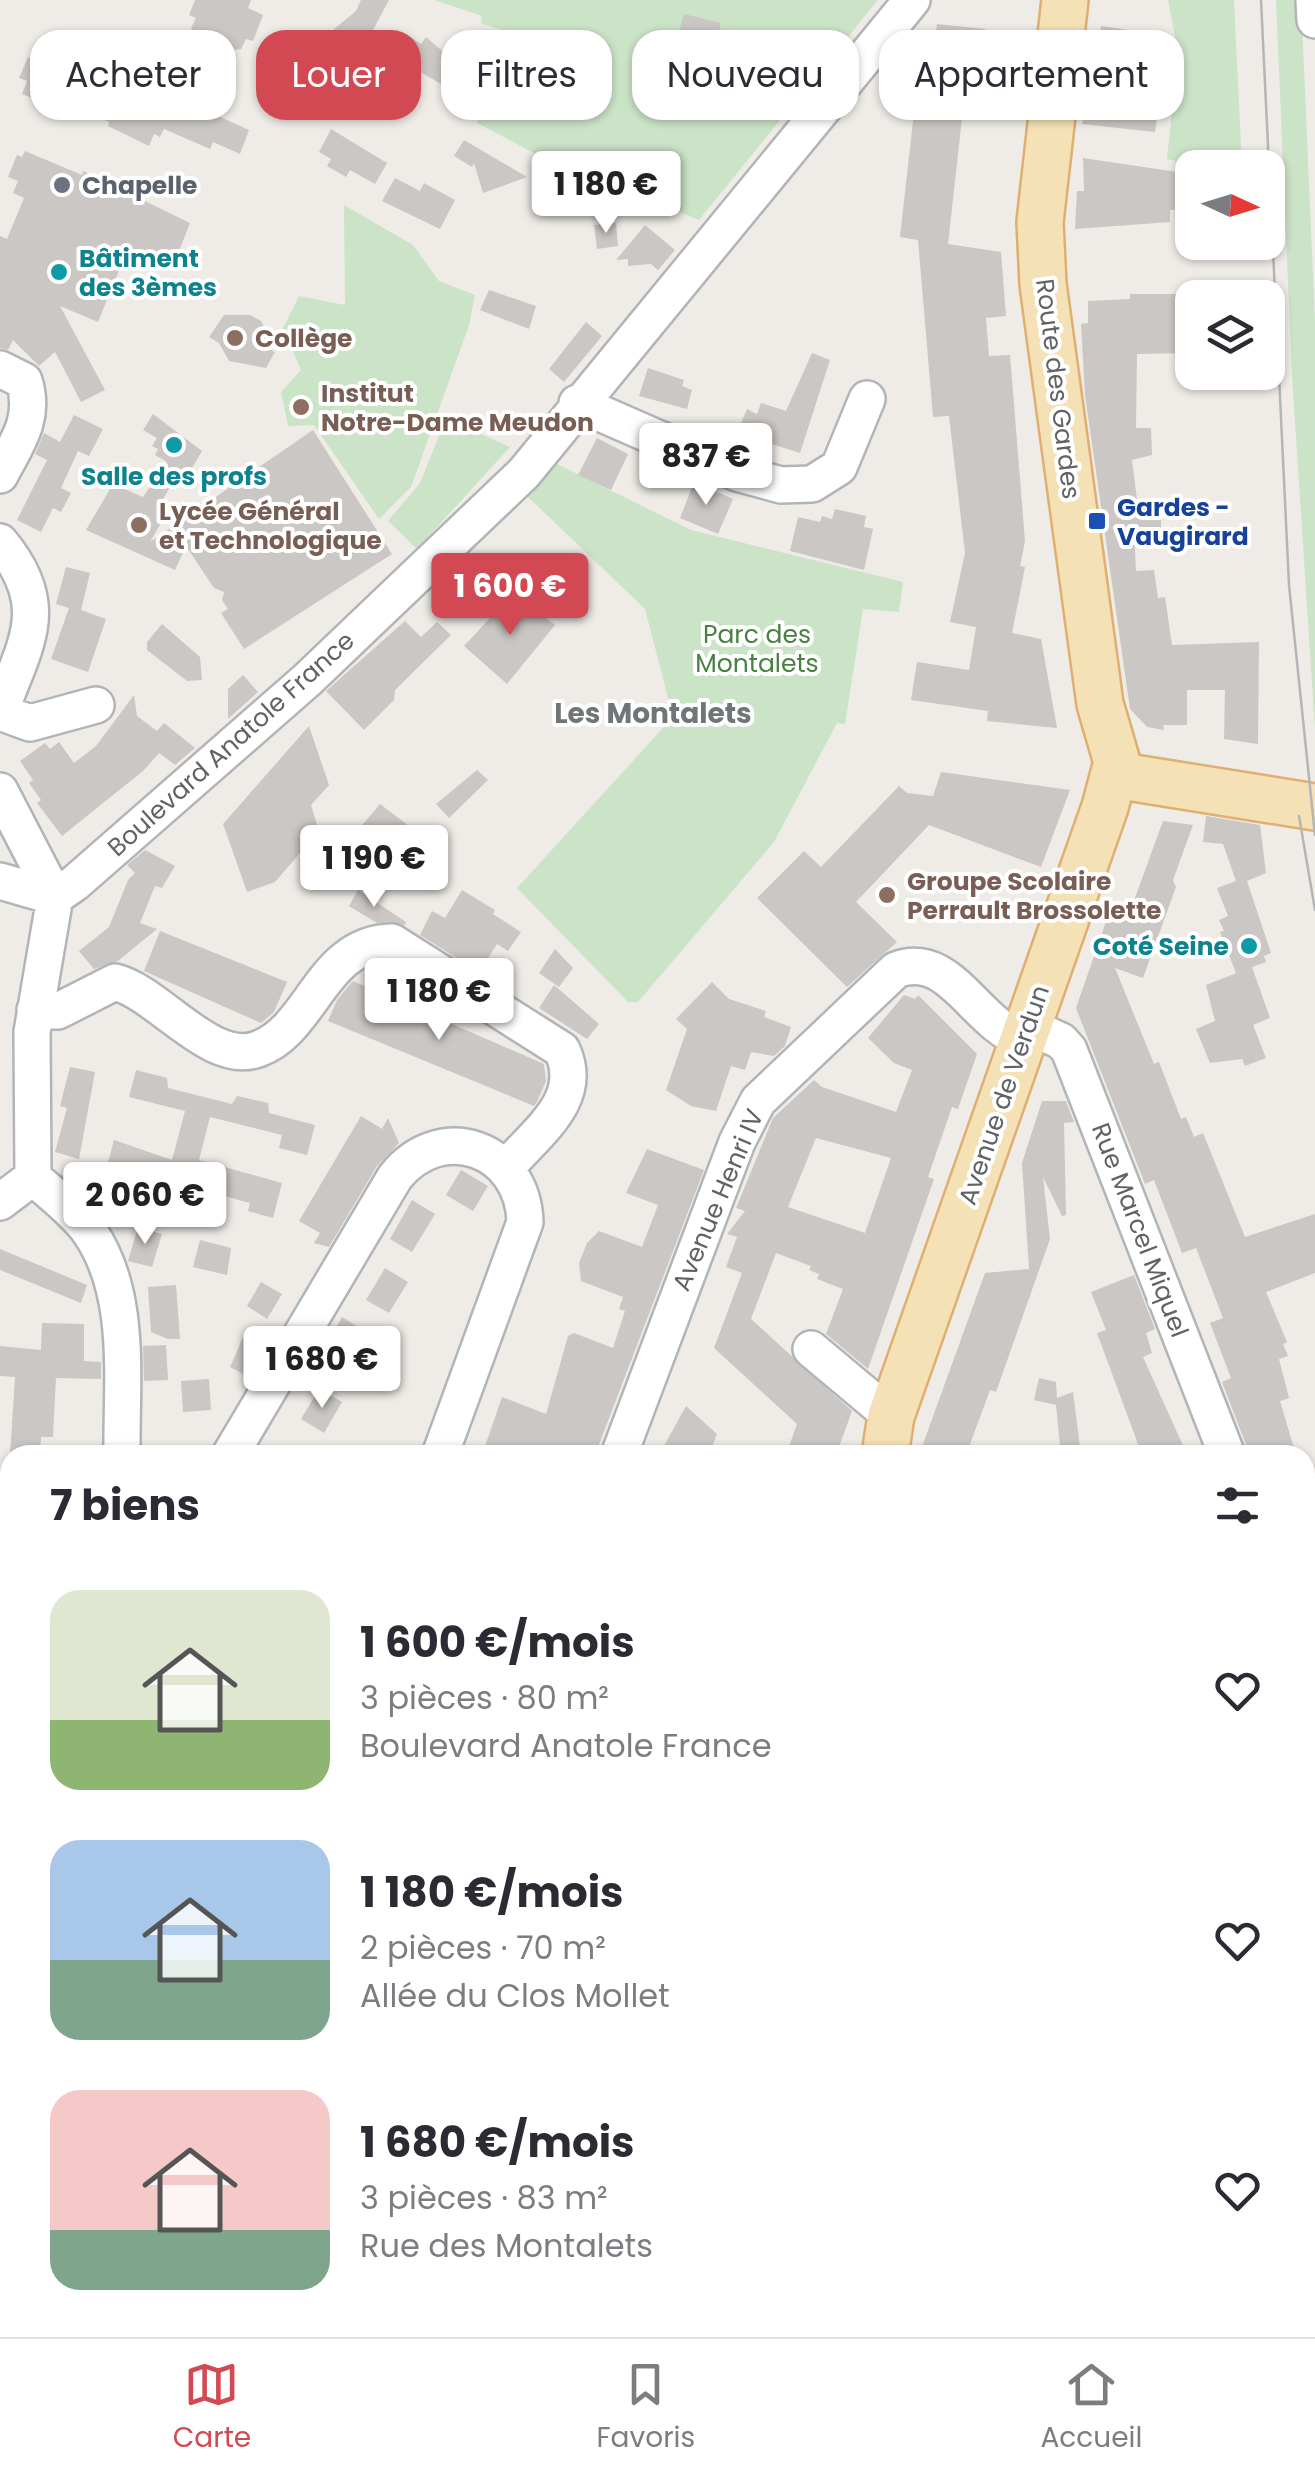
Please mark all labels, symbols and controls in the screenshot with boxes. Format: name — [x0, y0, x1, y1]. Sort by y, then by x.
chip: Acheter — [30, 30, 236, 120]
chip: Louer — [256, 30, 421, 120]
chip: Filtres — [441, 30, 612, 120]
chip: Nouveau — [632, 30, 859, 120]
chip: Appartement — [879, 30, 1184, 120]
north arrow — [1175, 150, 1285, 260]
map controls — [1175, 150, 1285, 390]
pin: 1 180 € — [514, 151, 698, 236]
text: 1 180 € — [554, 161, 658, 206]
place label: Chapelle — [82, 168, 197, 203]
marker: Chapelle — [51, 174, 73, 196]
place label: Bâtiment des 3èmes — [79, 241, 217, 305]
marker: Bâtiment des 3èmes — [48, 261, 70, 283]
street label: Route des Gardes — [1027, 277, 1089, 501]
button: layers — [1175, 280, 1285, 390]
place label: Collège — [255, 321, 353, 356]
marker: Collège — [224, 327, 246, 349]
place label: Institut Notre-Dame Meudon — [321, 376, 594, 440]
marker: Institut Notre-Dame Meudon — [290, 396, 312, 418]
pin: 837 € — [636, 423, 776, 508]
text: 837 € — [661, 433, 751, 478]
marker: Salle des profs — [163, 434, 185, 456]
place label: Salle des profs — [81, 459, 267, 494]
place label: Gardes - Vaugirard — [1117, 490, 1249, 554]
place label: Lycée Général et Technologique — [159, 494, 382, 558]
marker: Gardes - Vaugirard — [1086, 510, 1108, 532]
marker: Lycée Général et Technologique — [128, 514, 150, 536]
pin: 1 600 € — [418, 553, 602, 638]
text: 1 600 € — [453, 563, 567, 608]
park label: Parc des Montalets — [695, 617, 819, 681]
street label: Boulevard Anatole France — [100, 623, 362, 865]
district label: Les Montalets — [554, 694, 752, 733]
pin: 1 190 € — [282, 825, 466, 910]
text: 1 190 € — [322, 835, 426, 880]
place label: Groupe Scolaire Perrault Brossolette — [907, 864, 1161, 928]
marker: Groupe Scolaire Perrault Brossolette — [876, 884, 898, 906]
place label: Coté Seine — [1093, 929, 1229, 964]
marker: Coté Seine — [1238, 935, 1260, 957]
pin: 1 180 € — [347, 958, 531, 1043]
text: 1 180 € — [387, 968, 491, 1013]
street label: Avenue de Verdun — [950, 980, 1058, 1210]
street label: Avenue Henri IV — [664, 1104, 772, 1296]
street label: Rue Marcel Miquel — [1083, 1118, 1197, 1342]
pin: 2 060 € — [53, 1162, 237, 1247]
text: 2 060 € — [85, 1172, 205, 1217]
pin: 1 680 € — [230, 1326, 414, 1411]
text: 1 680 € — [265, 1336, 379, 1381]
text: 7 biens — [50, 1476, 200, 1535]
icon: filters — [1210, 1478, 1265, 1533]
text: 1 600 €/mois — [360, 1613, 635, 1672]
icon: home — [130, 1630, 250, 1750]
icon: heart — [1210, 1663, 1265, 1718]
text: 3 pièces · 80 m² — [360, 1675, 609, 1720]
text: Boulevard Anatole France — [360, 1723, 772, 1768]
text: 1 180 €/mois — [360, 1863, 624, 1922]
icon: home — [130, 1880, 250, 2000]
icon: heart — [1210, 1913, 1265, 1968]
text: 2 pièces · 70 m² — [360, 1925, 606, 1970]
text: Allée du Clos Mollet — [360, 1973, 670, 2018]
text: 1 680 €/mois — [360, 2113, 634, 2172]
icon: home — [130, 2130, 250, 2250]
icon: heart — [1210, 2163, 1265, 2218]
text: 3 pièces · 83 m² — [360, 2175, 608, 2220]
text: Rue des Montalets — [360, 2223, 653, 2268]
tab: Carte — [173, 2357, 251, 2459]
tab: Favoris — [596, 2357, 695, 2459]
tab: Accueil — [1040, 2357, 1142, 2459]

